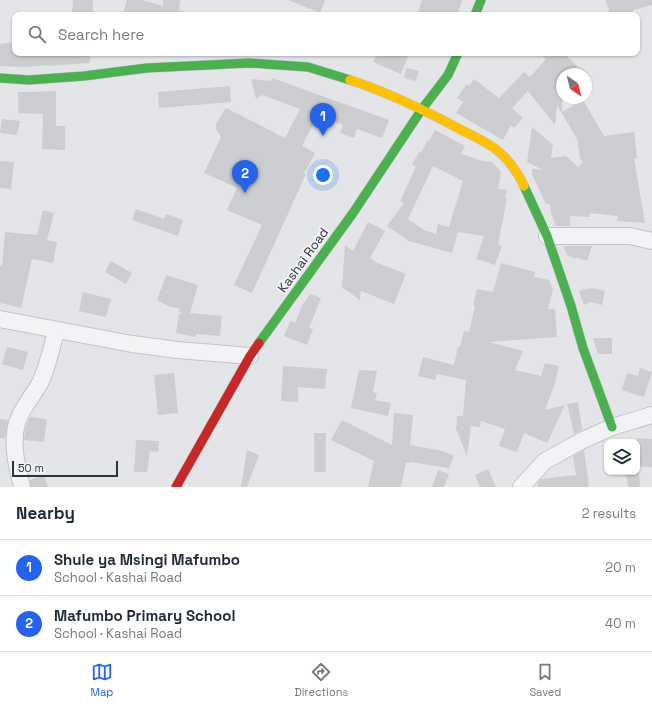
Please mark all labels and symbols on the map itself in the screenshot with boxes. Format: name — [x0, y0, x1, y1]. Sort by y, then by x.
north arrow — [556, 68, 592, 104]
pin: 1 — [310, 103, 336, 136]
pin: 2 — [232, 160, 258, 193]
your location — [313, 165, 333, 185]
street label: Kashai Road — [274, 224, 332, 296]
scale bar — [12, 459, 118, 478]

